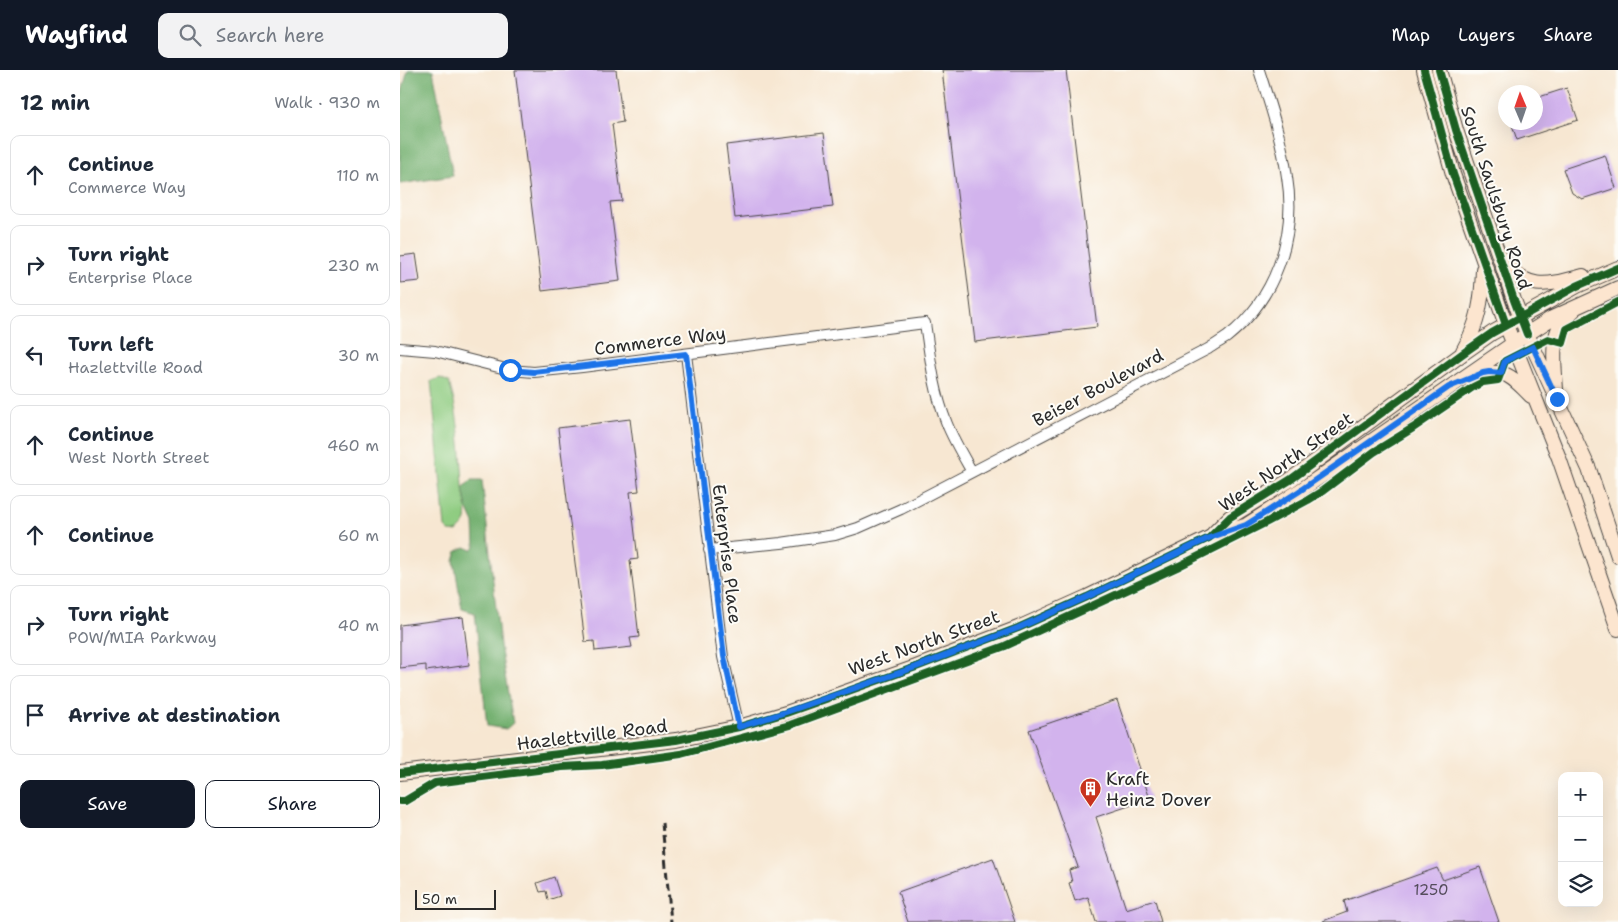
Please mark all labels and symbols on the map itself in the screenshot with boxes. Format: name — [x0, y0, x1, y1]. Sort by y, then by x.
north arrow — [1498, 85, 1543, 130]
street label: South Saulsbury Road — [1455, 103, 1537, 293]
street label: Commerce Way — [593, 321, 727, 361]
street label: Beiser Boulevard — [1028, 343, 1168, 433]
route start — [499, 359, 522, 382]
route end — [1546, 388, 1569, 411]
street label: West North Street — [1214, 406, 1358, 517]
street label: Enterprise Place — [707, 483, 747, 625]
street label: West North Street — [845, 604, 1003, 681]
street label: Hazlettville Road — [515, 714, 669, 756]
place label: Kraft Heinz Dover — [1106, 767, 1212, 812]
building icon: Kraft Heinz Dover — [1078, 777, 1102, 808]
house number: 1250 — [1413, 880, 1449, 900]
scale bar — [415, 887, 496, 910]

